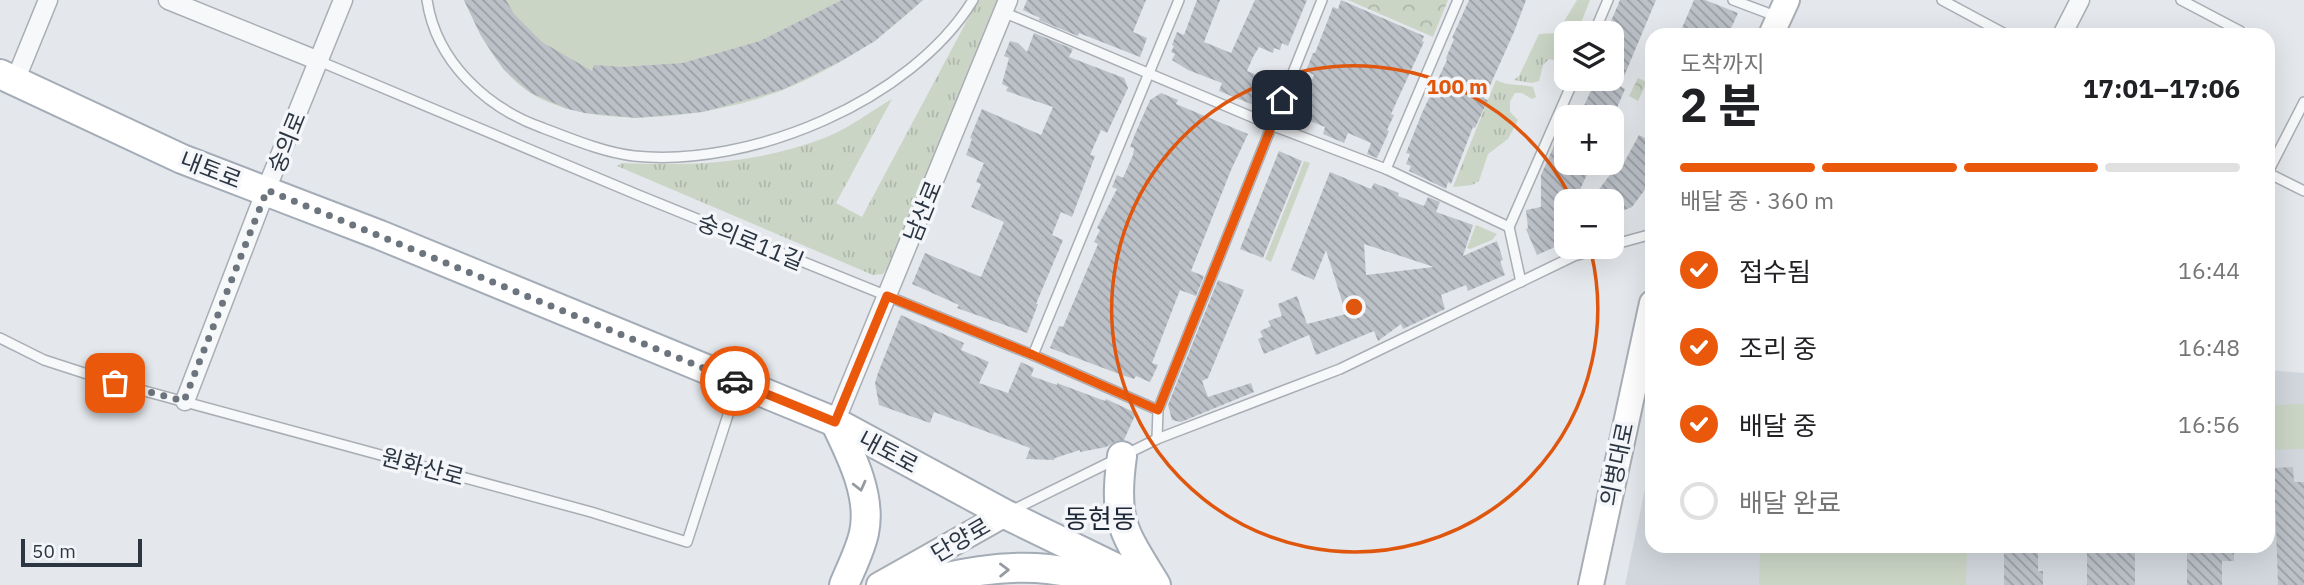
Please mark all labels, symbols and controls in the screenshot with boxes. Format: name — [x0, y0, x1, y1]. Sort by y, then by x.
map controls — [1554, 21, 1624, 259]
button: layers — [1554, 21, 1624, 91]
text: 도착까지 — [1680, 48, 1765, 78]
pin — [1252, 70, 1312, 130]
text: 17:01–17:06 — [2083, 71, 2240, 105]
text: 100 m — [1426, 72, 1488, 100]
text: 2 분 — [1680, 75, 1761, 135]
icon: home — [1263, 81, 1301, 119]
button: + — [1554, 105, 1624, 175]
street label: 숭의로 — [260, 107, 312, 177]
street label: 내토로 — [176, 144, 246, 194]
street label: 남산로 — [896, 176, 948, 246]
text: 배달 중 · 360 m — [1680, 185, 1834, 215]
button: − — [1554, 189, 1624, 259]
street label: 숭의로11길 — [693, 206, 809, 276]
icon: check — [1680, 251, 1718, 289]
text: 접수됨 — [1739, 254, 1811, 288]
text: 16:44 — [2178, 255, 2240, 285]
centre of rings — [1342, 295, 1366, 319]
icon: check — [1680, 328, 1718, 366]
text: 조리 중 — [1739, 331, 1817, 365]
text: 16:48 — [2178, 332, 2240, 362]
courier — [700, 346, 770, 416]
pin — [85, 353, 145, 413]
icon: car — [716, 362, 754, 400]
icon: bag — [96, 364, 134, 402]
icon: check — [1680, 405, 1718, 443]
text: 배달 중 — [1739, 408, 1817, 442]
text: 16:56 — [2178, 409, 2240, 439]
street label: 의병대로 — [1593, 419, 1639, 509]
street label: 내토로 — [854, 423, 924, 479]
street label: 원화산로 — [378, 441, 468, 491]
one-way arrow — [852, 480, 866, 492]
text: 배달 완료 — [1739, 485, 1841, 519]
district label: 동현동 — [1064, 501, 1136, 535]
street label: 단양로 — [925, 510, 995, 568]
scale bar — [21, 536, 142, 568]
text: 50 m — [32, 539, 76, 563]
one-way arrow — [999, 562, 1010, 577]

